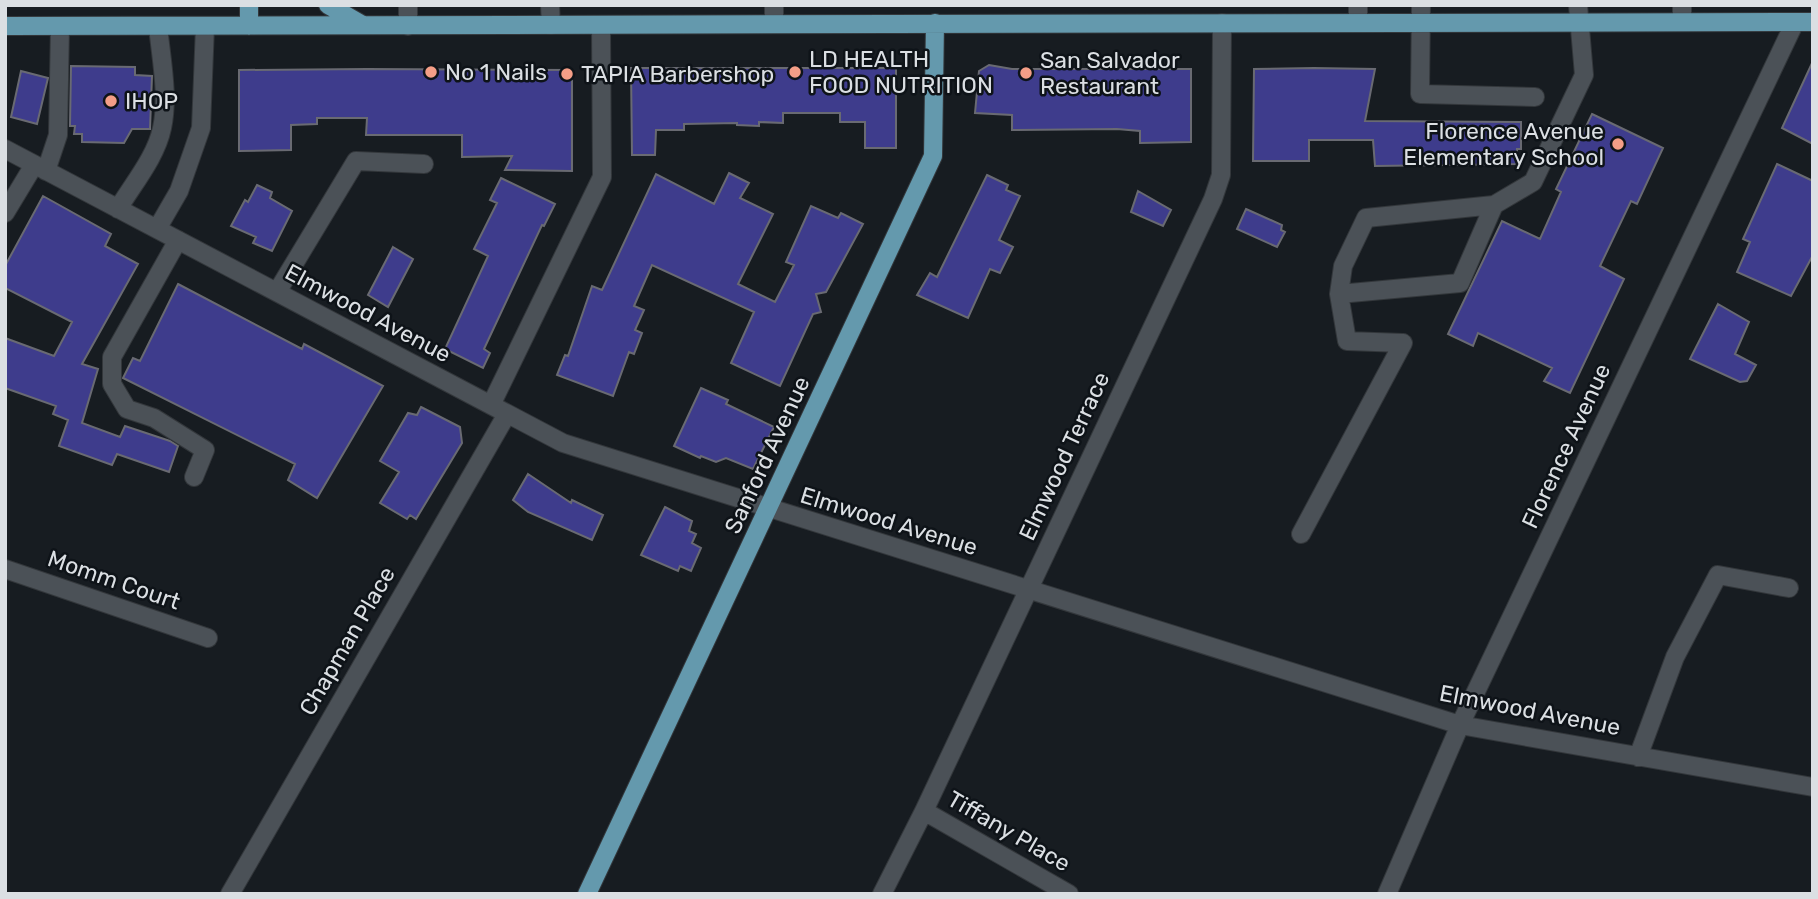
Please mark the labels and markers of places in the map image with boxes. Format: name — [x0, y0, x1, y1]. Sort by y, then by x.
place label: LD HEALTH FOOD NUTRITION — [809, 45, 993, 99]
place label: San Salvador Restaurant — [1040, 46, 1180, 100]
place label: No 1 Nails — [445, 58, 547, 86]
place label: TAPIA Barbershop — [581, 60, 774, 88]
marker: No 1 Nails — [423, 64, 439, 80]
marker: LD HEALTH FOOD NUTRITION — [787, 64, 803, 80]
marker: San Salvador Restaurant — [1018, 65, 1034, 81]
marker: TAPIA Barbershop — [559, 66, 575, 82]
place label: IHOP — [125, 87, 178, 115]
marker: IHOP — [103, 93, 119, 109]
place label: Florence Avenue Elementary School — [1403, 117, 1604, 171]
marker: Florence Avenue Elementary School — [1610, 136, 1626, 152]

